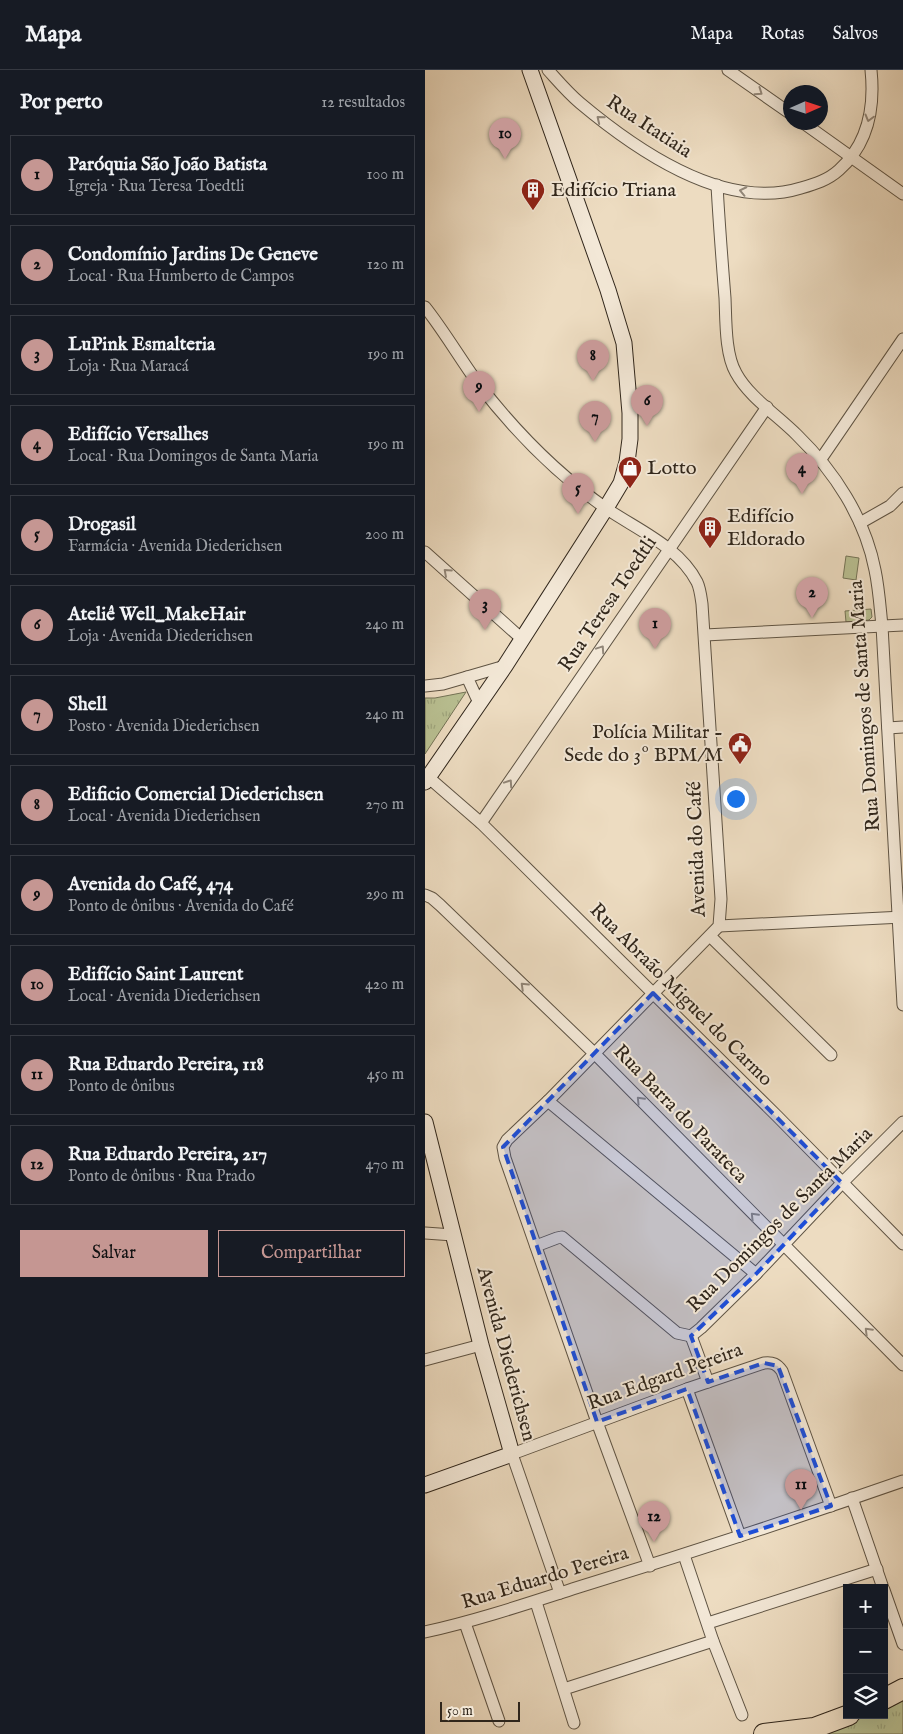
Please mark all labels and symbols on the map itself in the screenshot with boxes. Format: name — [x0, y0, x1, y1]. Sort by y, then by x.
north arrow — [783, 85, 828, 130]
one-way arrow — [753, 86, 763, 95]
street label: Rua Itatiaia — [601, 90, 697, 164]
one-way arrow — [864, 114, 875, 123]
one-way arrow — [596, 115, 605, 124]
pin: 10 — [489, 118, 521, 159]
building icon: Edifício Triana — [520, 177, 546, 211]
place label: Edifício Triana — [551, 178, 676, 203]
one-way arrow — [739, 186, 747, 197]
pin: 8 — [577, 340, 609, 381]
pin: 9 — [463, 371, 495, 412]
pin: 6 — [631, 385, 663, 426]
pin: 7 — [579, 401, 611, 442]
pin: 4 — [786, 453, 818, 494]
shop icon: Lotto — [617, 455, 643, 489]
place label: Lotto — [647, 456, 697, 481]
pin: 5 — [562, 473, 594, 514]
place label: Edifício Eldorado — [727, 504, 805, 552]
building icon: Edifício Eldorado — [697, 515, 723, 549]
street label: Rua Teresa Toedtli — [553, 531, 663, 677]
one-way arrow — [443, 569, 452, 578]
pin: 2 — [796, 577, 828, 618]
street label: Rua Domingos de Santa Maria — [844, 579, 886, 833]
pin: 3 — [469, 589, 501, 630]
pin: 1 — [639, 608, 671, 649]
one-way arrow — [595, 645, 604, 654]
place label: Polícia Militar - Sede do 3º BPM/M — [564, 720, 723, 768]
public building icon: Polícia Militar - Sede do 3º BPM/M — [727, 731, 753, 765]
one-way arrow — [503, 779, 512, 788]
street label: Avenida do Café — [682, 781, 712, 918]
your location — [723, 786, 749, 812]
street label: Rua Abraão Miguel do Carmo — [584, 898, 778, 1092]
one-way arrow — [521, 983, 530, 992]
street label: Rua Barra do Parateca — [607, 1039, 753, 1189]
one-way arrow — [637, 1096, 646, 1105]
street label: Rua Domingos de Santa Maria — [682, 1122, 878, 1318]
one-way arrow — [751, 1212, 760, 1221]
street label: Avenida Diederichsen — [470, 1263, 541, 1444]
one-way arrow — [865, 1327, 874, 1336]
street label: Rua Edgard Pereira — [584, 1337, 746, 1417]
pin: 11 — [785, 1469, 817, 1510]
pin: 12 — [638, 1501, 670, 1542]
street label: Rua Eduardo Pereira — [458, 1541, 632, 1615]
scale bar — [440, 1699, 520, 1722]

